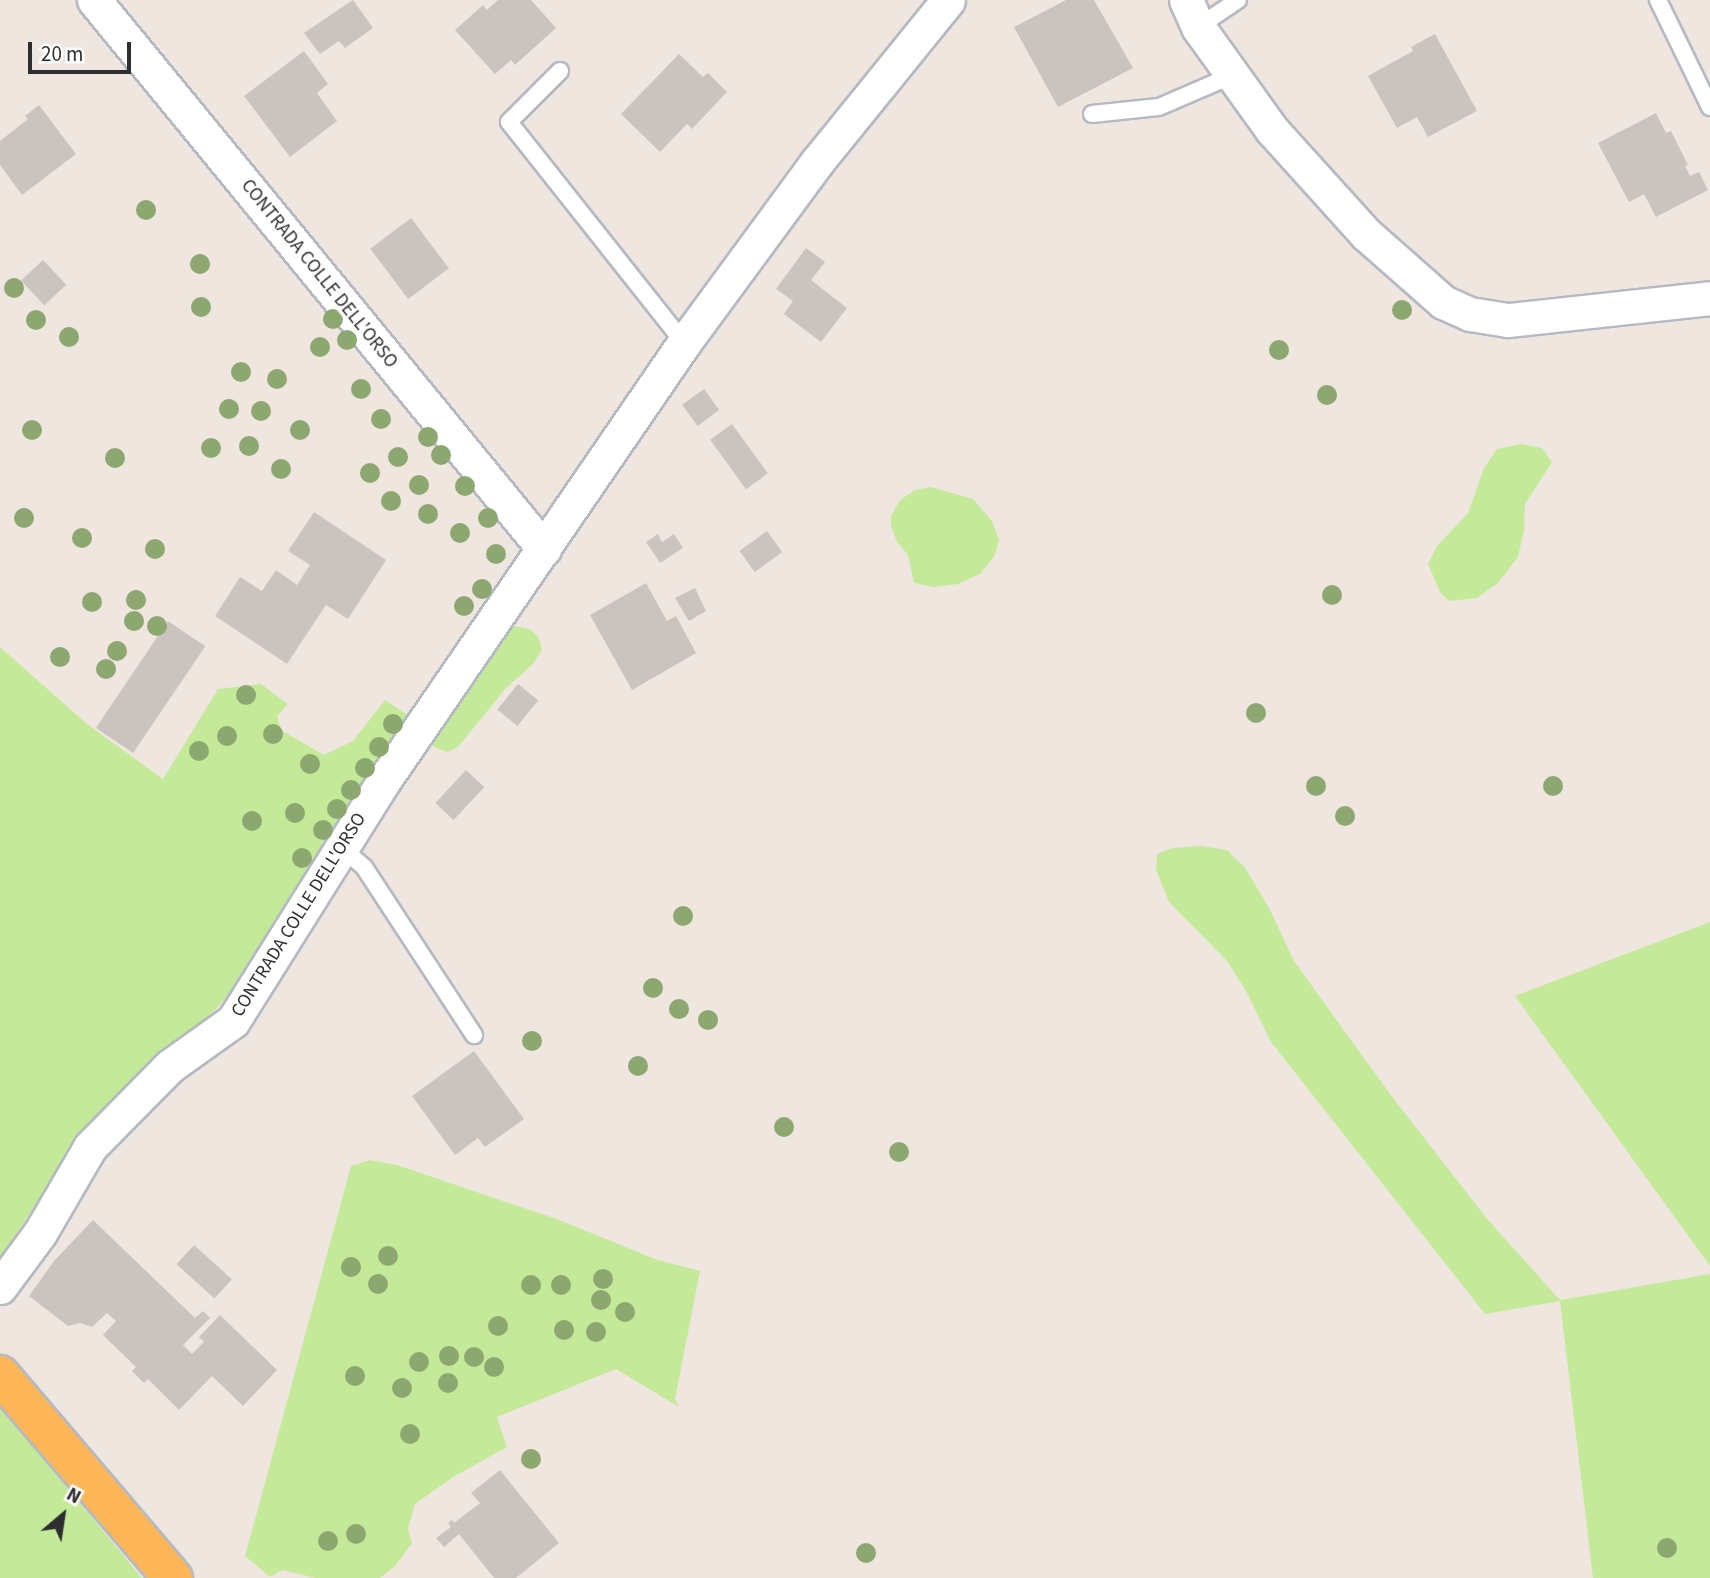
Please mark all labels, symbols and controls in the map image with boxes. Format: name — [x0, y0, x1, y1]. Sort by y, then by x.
scale bar — [32, 28, 135, 72]
text: 20 m — [41, 39, 83, 69]
street label: CONTRADA COLLE DELL'ORSO — [236, 175, 402, 373]
street label: CONTRADA COLLE DELL'ORSO — [227, 809, 371, 1021]
north arrow — [28, 1480, 98, 1550]
text: N — [61, 1481, 85, 1511]

